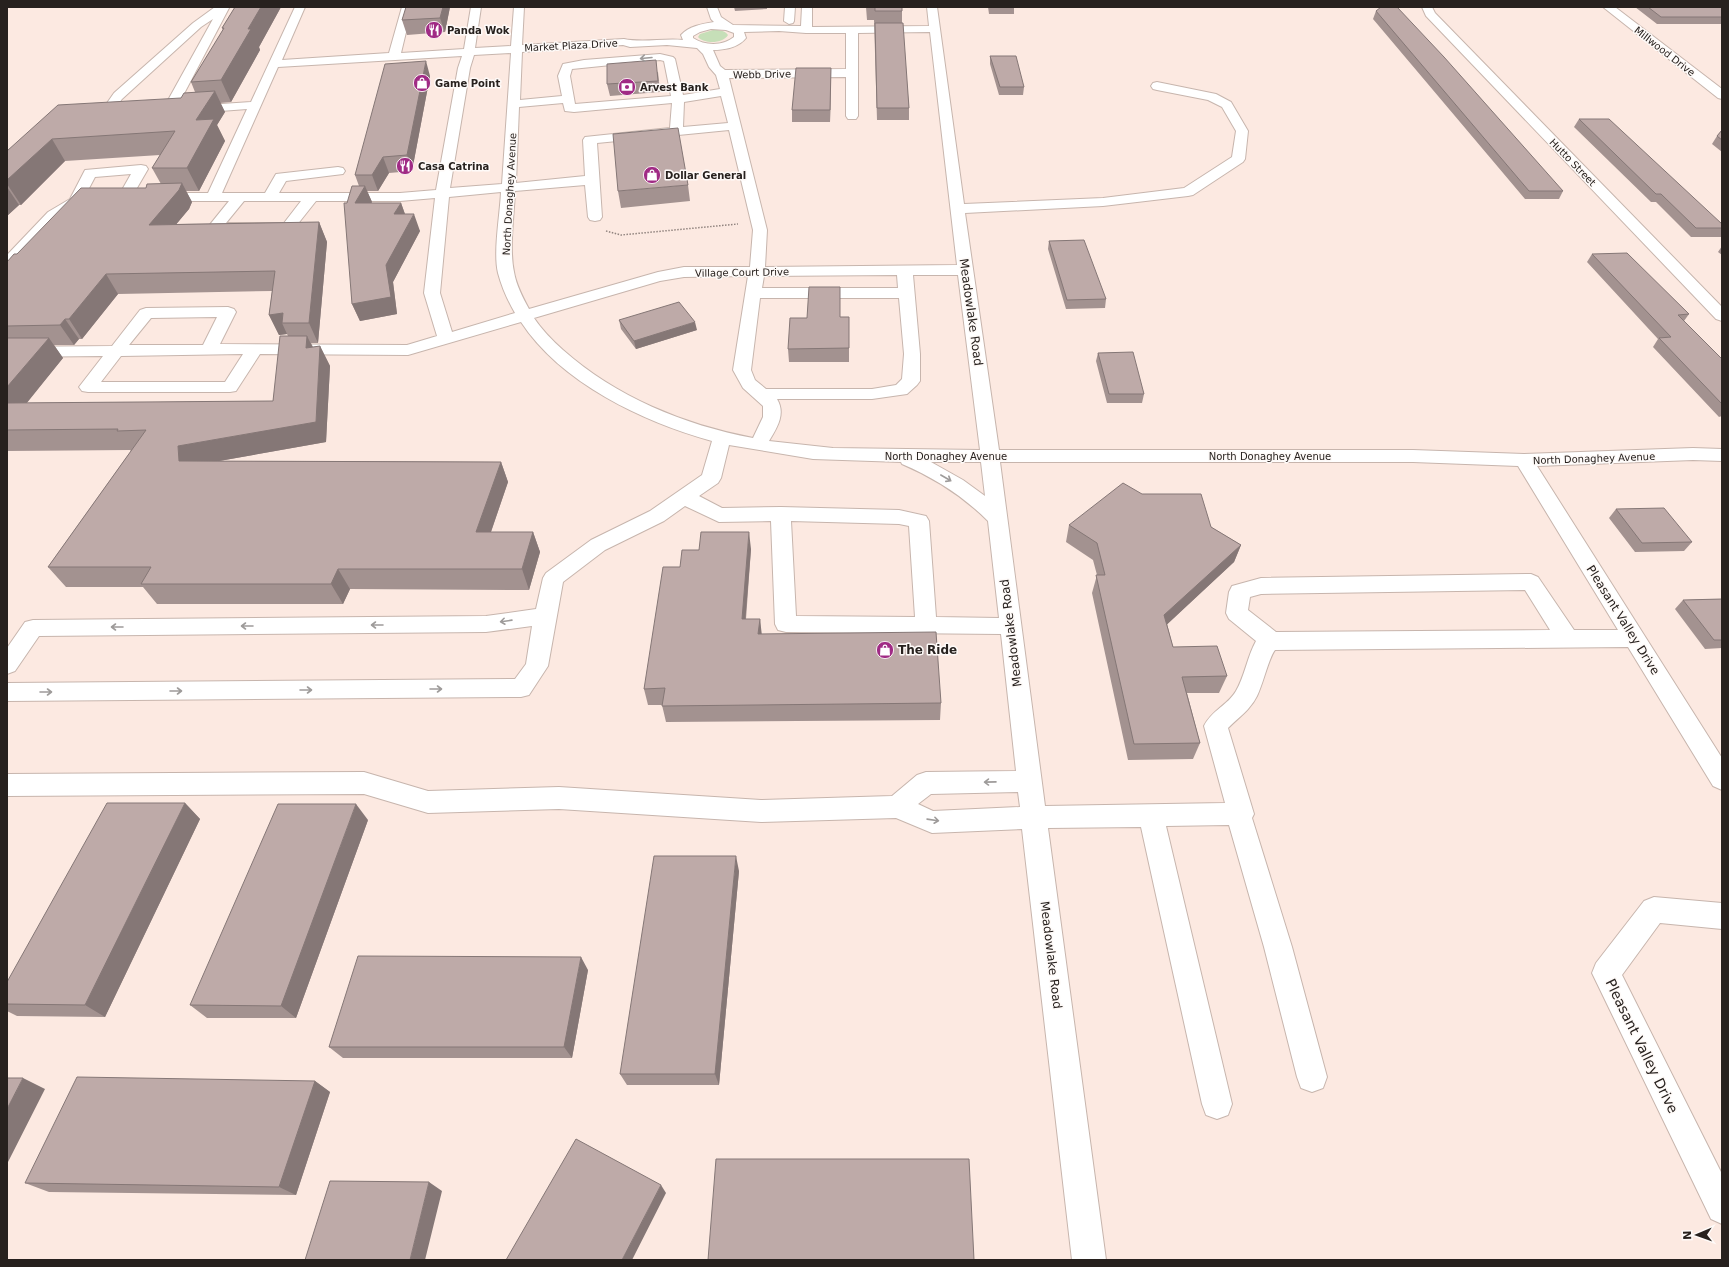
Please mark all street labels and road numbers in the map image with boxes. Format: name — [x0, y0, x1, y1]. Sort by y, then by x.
street label: Millwood Drive — [1632, 24, 1697, 78]
street label: Market Plaza Drive — [524, 38, 618, 53]
street label: Webb Drive — [733, 68, 791, 81]
street label: North Donaghey Avenue — [501, 133, 518, 255]
street label: Hutto Street — [1547, 136, 1598, 188]
street label: Meadowlake Road — [957, 257, 985, 367]
street label: Village Court Drive — [695, 266, 789, 279]
street label: North Donaghey Avenue — [885, 451, 1007, 462]
street label: North Donaghey Avenue — [1209, 451, 1331, 462]
street label: North Donaghey Avenue — [1533, 451, 1655, 466]
street label: Pleasant Valley Drive — [1584, 563, 1662, 677]
street label: Meadowlake Road — [997, 578, 1025, 688]
street label: Meadowlake Road — [1037, 900, 1065, 1010]
street label: Pleasant Valley Drive — [1602, 976, 1682, 1116]

